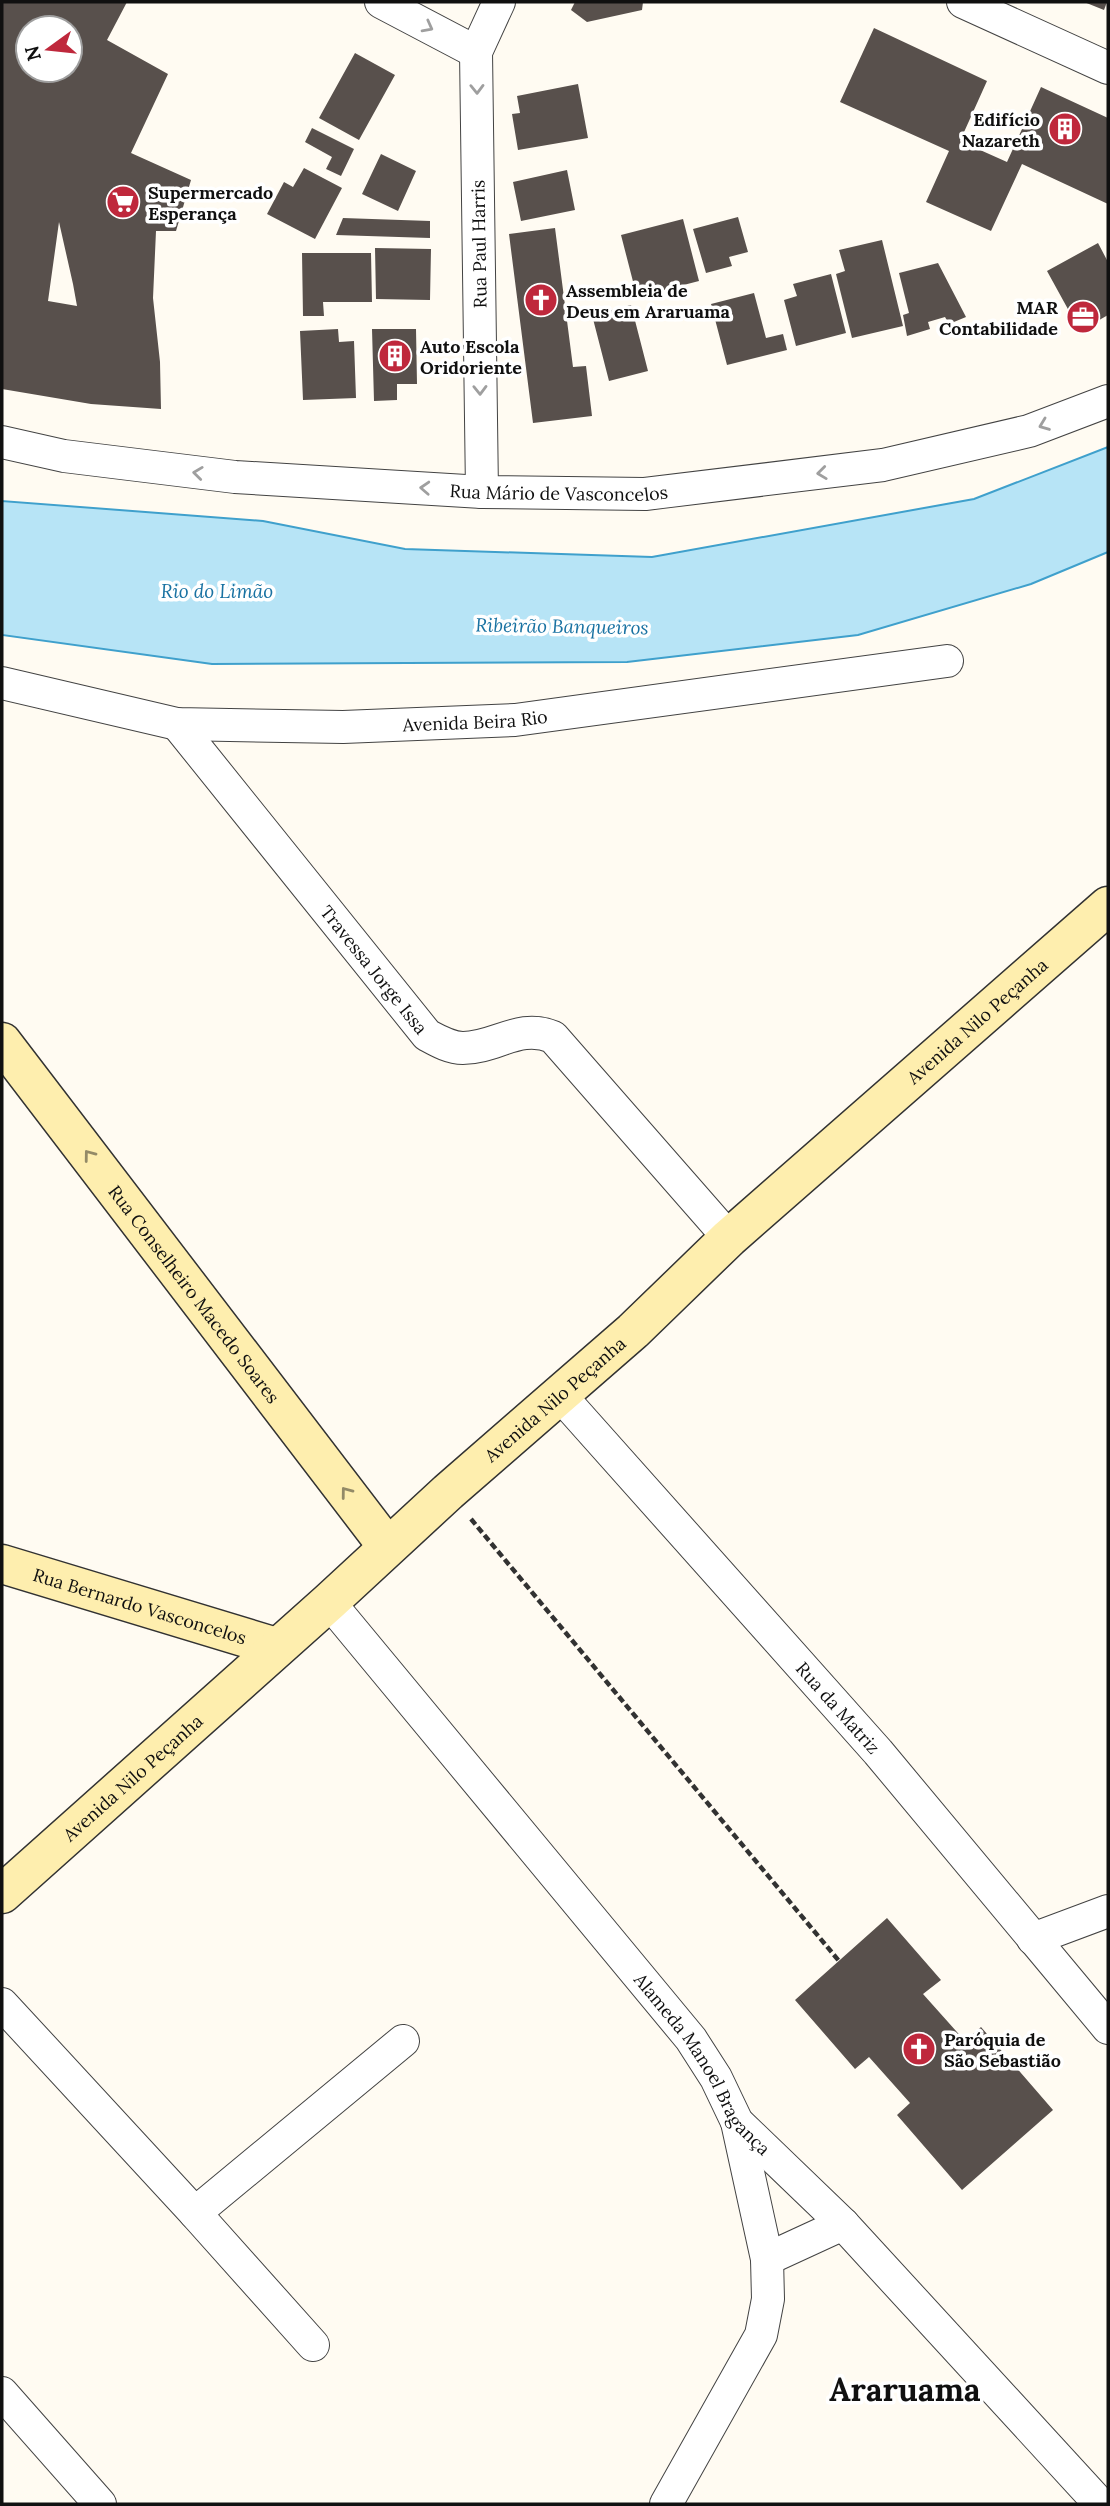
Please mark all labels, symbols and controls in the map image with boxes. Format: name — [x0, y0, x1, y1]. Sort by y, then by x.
north arrow — [14, 14, 84, 84]
one-way arrow — [421, 19, 434, 32]
text: N — [19, 43, 46, 64]
one-way arrow — [469, 84, 484, 95]
place label: Edifício Nazareth — [962, 108, 1040, 152]
building icon: Edifício Nazareth — [1046, 110, 1084, 148]
street label: Rua Paul Harris — [466, 180, 492, 308]
place label: Supermercado Esperança — [148, 181, 273, 225]
supermarket icon: Supermercado Esperança — [104, 183, 142, 221]
place label: Assembleia de Deus em Araruama — [566, 279, 731, 323]
church icon: Assembleia de Deus em Araruama — [522, 281, 560, 319]
place label: MAR Contabilidade — [939, 296, 1059, 340]
office icon: MAR Contabilidade — [1064, 298, 1102, 336]
place label: Auto Escola Oridoriente — [420, 335, 522, 379]
building icon: Auto Escola Oridoriente — [376, 337, 414, 375]
one-way arrow — [473, 385, 488, 396]
one-way arrow — [1039, 417, 1051, 431]
one-way arrow — [192, 465, 204, 480]
one-way arrow — [817, 465, 828, 480]
street label: Rua Mário de Vasconcelos — [449, 479, 669, 506]
one-way arrow — [419, 481, 430, 496]
water label: Rio do Limão — [161, 579, 273, 603]
water label: Ribeirão Banqueiros — [475, 612, 649, 640]
street label: Avenida Beira Rio — [401, 704, 549, 736]
street label: Travessa Jorge Issa — [316, 901, 433, 1039]
street label: Avenida Nilo Peçanha — [901, 953, 1052, 1089]
one-way arrow — [84, 1151, 97, 1163]
street label: Rua Conselheiro Macedo Soares — [104, 1180, 285, 1408]
street label: Avenida Nilo Peçanha — [479, 1331, 630, 1467]
one-way arrow — [341, 1487, 354, 1500]
street label: Rua Bernardo Vasconcelos — [30, 1563, 249, 1649]
street label: Rua da Matriz — [791, 1657, 885, 1758]
street label: Avenida Nilo Peçanha — [57, 1709, 207, 1847]
street label: Alameda Manoel Bragança — [629, 1967, 776, 2160]
place label: Paróquia de São Sebastião — [944, 2028, 1061, 2072]
church icon: Paróquia de São Sebastião — [900, 2030, 938, 2068]
district label: Araruama — [829, 2369, 981, 2410]

